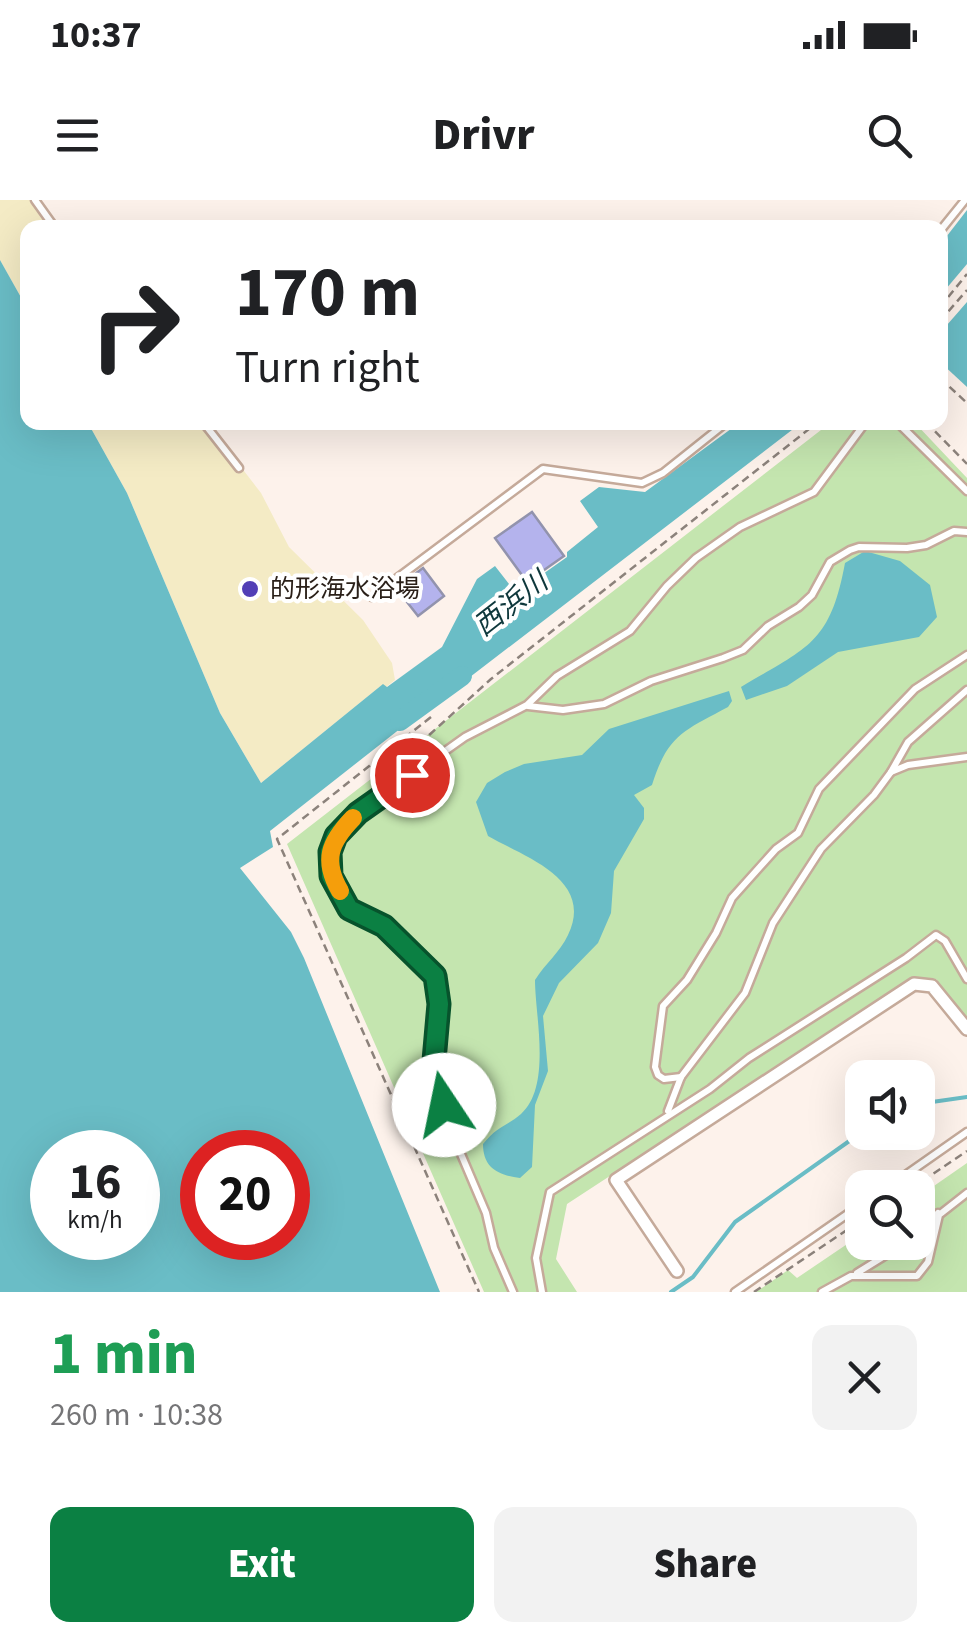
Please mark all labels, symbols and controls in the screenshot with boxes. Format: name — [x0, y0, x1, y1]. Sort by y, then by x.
text: 10:37 — [50, 8, 142, 62]
text: Drivr — [432, 103, 535, 167]
icon: menu — [50, 108, 105, 163]
icon: search — [862, 108, 917, 163]
text: 170 m — [235, 243, 420, 343]
icon: right — [70, 260, 200, 390]
text: Turn right — [235, 336, 420, 400]
water label: 西浜川 — [466, 561, 559, 646]
place label: 的形海水浴場 — [270, 571, 420, 607]
marker: 的形海水浴場 — [239, 578, 261, 600]
pin — [370, 733, 455, 818]
icon: arrive — [385, 748, 440, 803]
position arrow — [392, 1053, 496, 1157]
map controls — [845, 1060, 935, 1260]
button: sound — [845, 1060, 935, 1150]
speed limit sign: 20 — [180, 1130, 310, 1260]
text: 16 — [69, 1147, 121, 1218]
button: search — [845, 1170, 935, 1260]
text: km/h — [67, 1202, 123, 1238]
text: 1 min — [50, 1312, 197, 1397]
button: close — [812, 1325, 917, 1430]
text: 260 m · 10:38 — [50, 1392, 223, 1438]
button: Exit — [50, 1507, 474, 1622]
button: Share — [494, 1507, 917, 1622]

